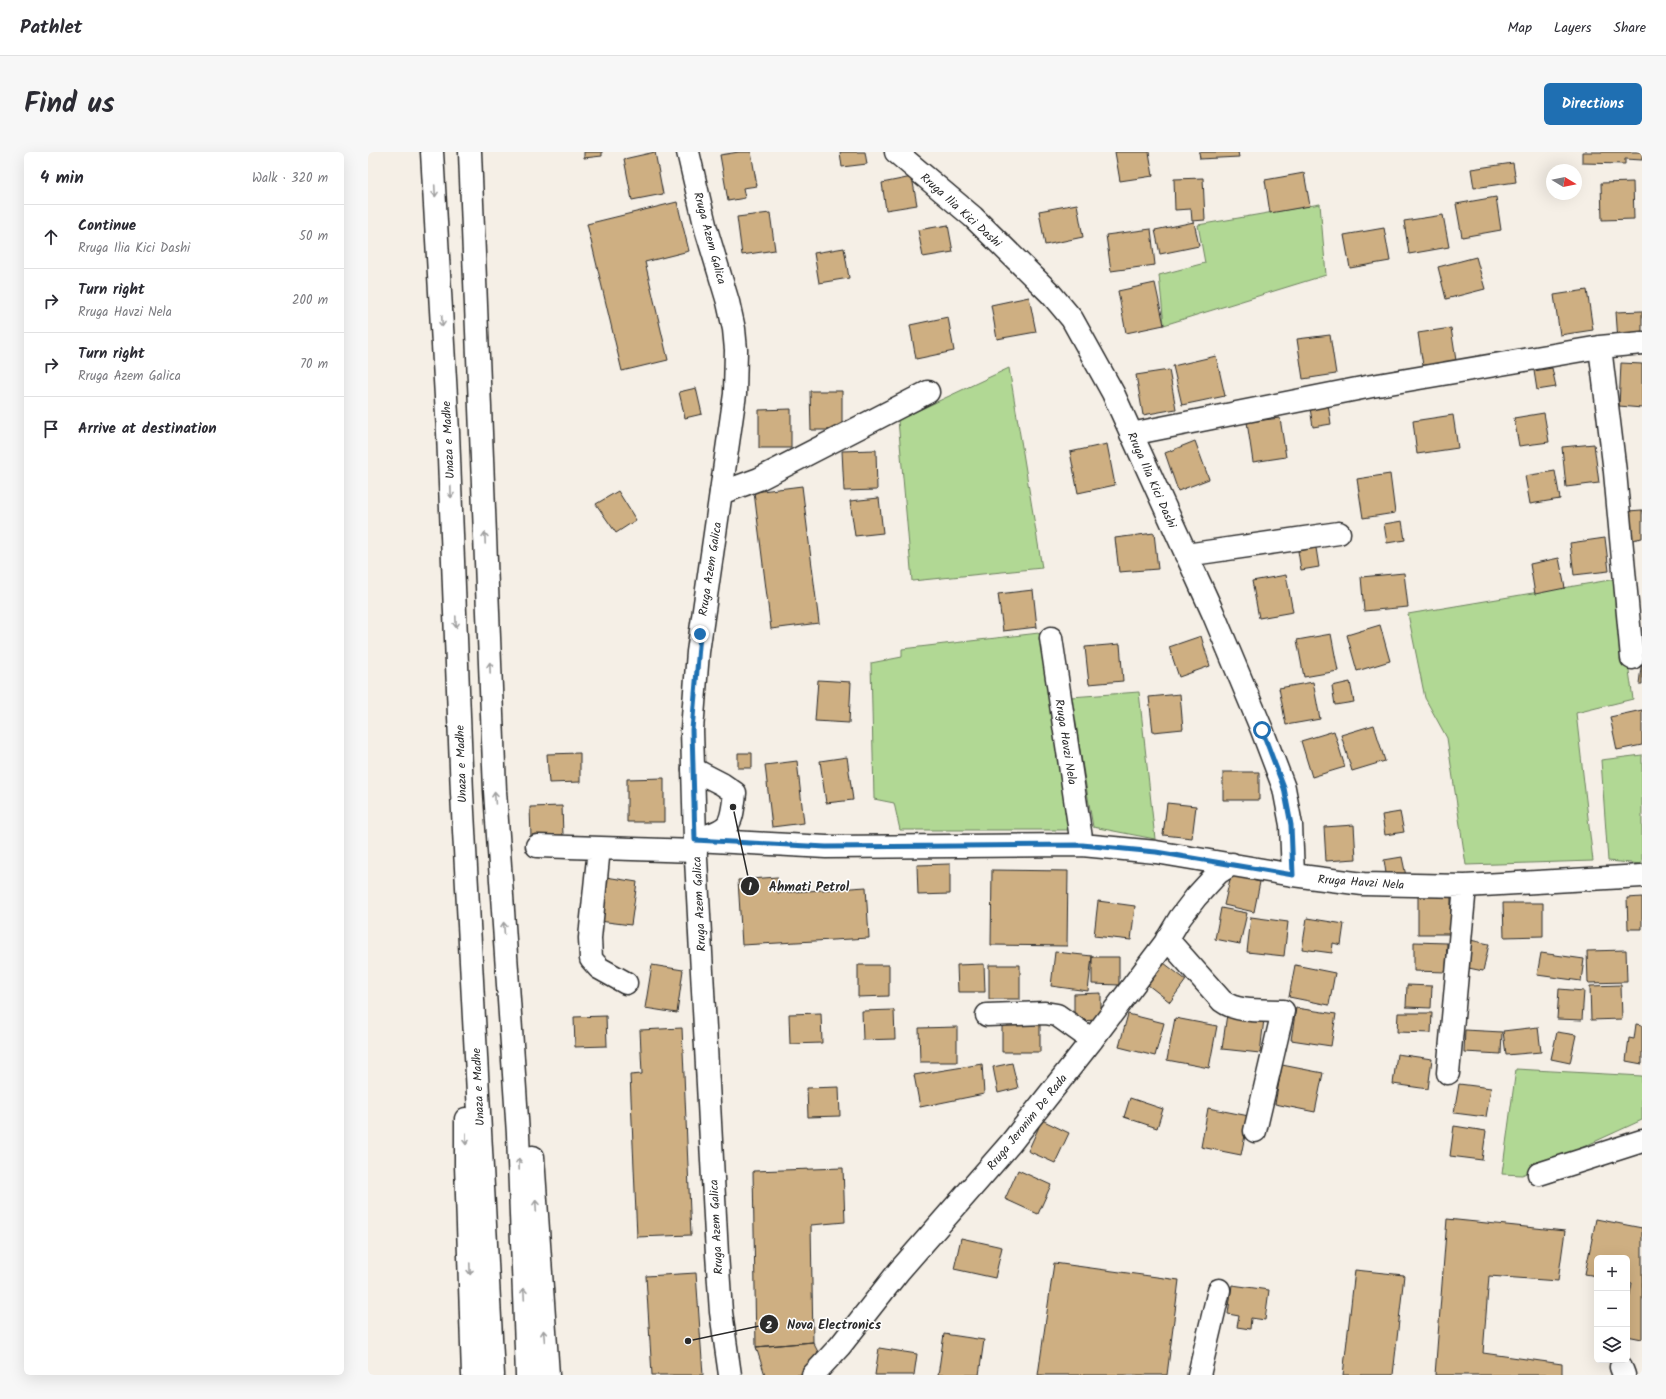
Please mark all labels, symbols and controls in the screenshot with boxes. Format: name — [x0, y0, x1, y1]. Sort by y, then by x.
text: Pathlet — [20, 13, 82, 43]
text: Map — [1508, 17, 1532, 39]
text: Layers — [1554, 17, 1592, 39]
text: Share — [1614, 17, 1646, 39]
text: Find us — [24, 82, 115, 127]
button: Directions — [1544, 83, 1642, 125]
north arrow — [1546, 164, 1582, 200]
text: 4 min — [40, 165, 84, 192]
text: Walk · 320 m — [252, 168, 328, 189]
street label: Rruga Ilia Kici Dashi — [916, 169, 1006, 253]
one-way arrow — [431, 184, 438, 197]
street label: Rruga Azem Galica — [688, 190, 731, 287]
text: Continue — [78, 214, 136, 238]
icon: ahead — [40, 226, 62, 248]
text: 50 m — [299, 226, 328, 247]
text: Rruga Ilia Kici Dashi — [78, 238, 190, 259]
text: Turn right — [78, 278, 145, 302]
icon: right — [40, 290, 62, 312]
text: 200 m — [292, 290, 328, 311]
text: Rruga Havzi Nela — [78, 302, 172, 323]
one-way arrow — [438, 314, 446, 327]
text: Turn right — [78, 342, 145, 366]
icon: right — [40, 354, 62, 376]
text: 70 m — [300, 354, 328, 375]
text: Rruga Azem Galica — [78, 366, 181, 387]
street label: Unaza e Madhe — [437, 400, 460, 479]
text: Arrive at destination — [78, 417, 217, 441]
icon: arrive — [40, 418, 62, 440]
street label: Rruga Ilia Kici Dashi — [1122, 429, 1182, 532]
one-way arrow — [447, 486, 455, 499]
street label: Rruga Azem Galica — [694, 520, 727, 617]
one-way arrow — [481, 532, 489, 545]
one-way arrow — [452, 615, 460, 628]
route end — [691, 625, 709, 643]
one-way arrow — [486, 662, 494, 675]
street label: Rruga Havzi Nela — [1049, 698, 1082, 787]
route start — [1253, 721, 1271, 739]
street label: Unaza e Madhe — [451, 724, 472, 803]
one-way arrow — [492, 792, 499, 805]
street label: Rruga Azem Galica — [688, 856, 711, 952]
street label: Rruga Havzi Nela — [1317, 870, 1405, 895]
callout: Ahmati Petrol — [740, 874, 857, 899]
text: 1 — [748, 877, 752, 896]
text: Ahmati Petrol — [769, 877, 850, 898]
one-way arrow — [501, 922, 508, 935]
street label: Unaza e Madhe — [467, 1047, 490, 1126]
street label: Rruga Jeronim De Rada — [983, 1070, 1072, 1175]
one-way arrow — [462, 1132, 470, 1145]
one-way arrow — [515, 1158, 523, 1171]
street label: Rruga Azem Galica — [705, 1179, 728, 1275]
one-way arrow — [533, 1200, 540, 1213]
map controls — [1594, 1255, 1630, 1363]
button: + — [1594, 1255, 1630, 1291]
one-way arrow — [466, 1262, 474, 1275]
one-way arrow — [520, 1288, 527, 1301]
button: − — [1594, 1291, 1630, 1327]
callout: Nova Electronics — [759, 1312, 889, 1337]
text: Nova Electronics — [787, 1315, 881, 1336]
text: 2 — [766, 1316, 773, 1335]
button: layers — [1594, 1327, 1630, 1363]
one-way arrow — [541, 1330, 548, 1343]

